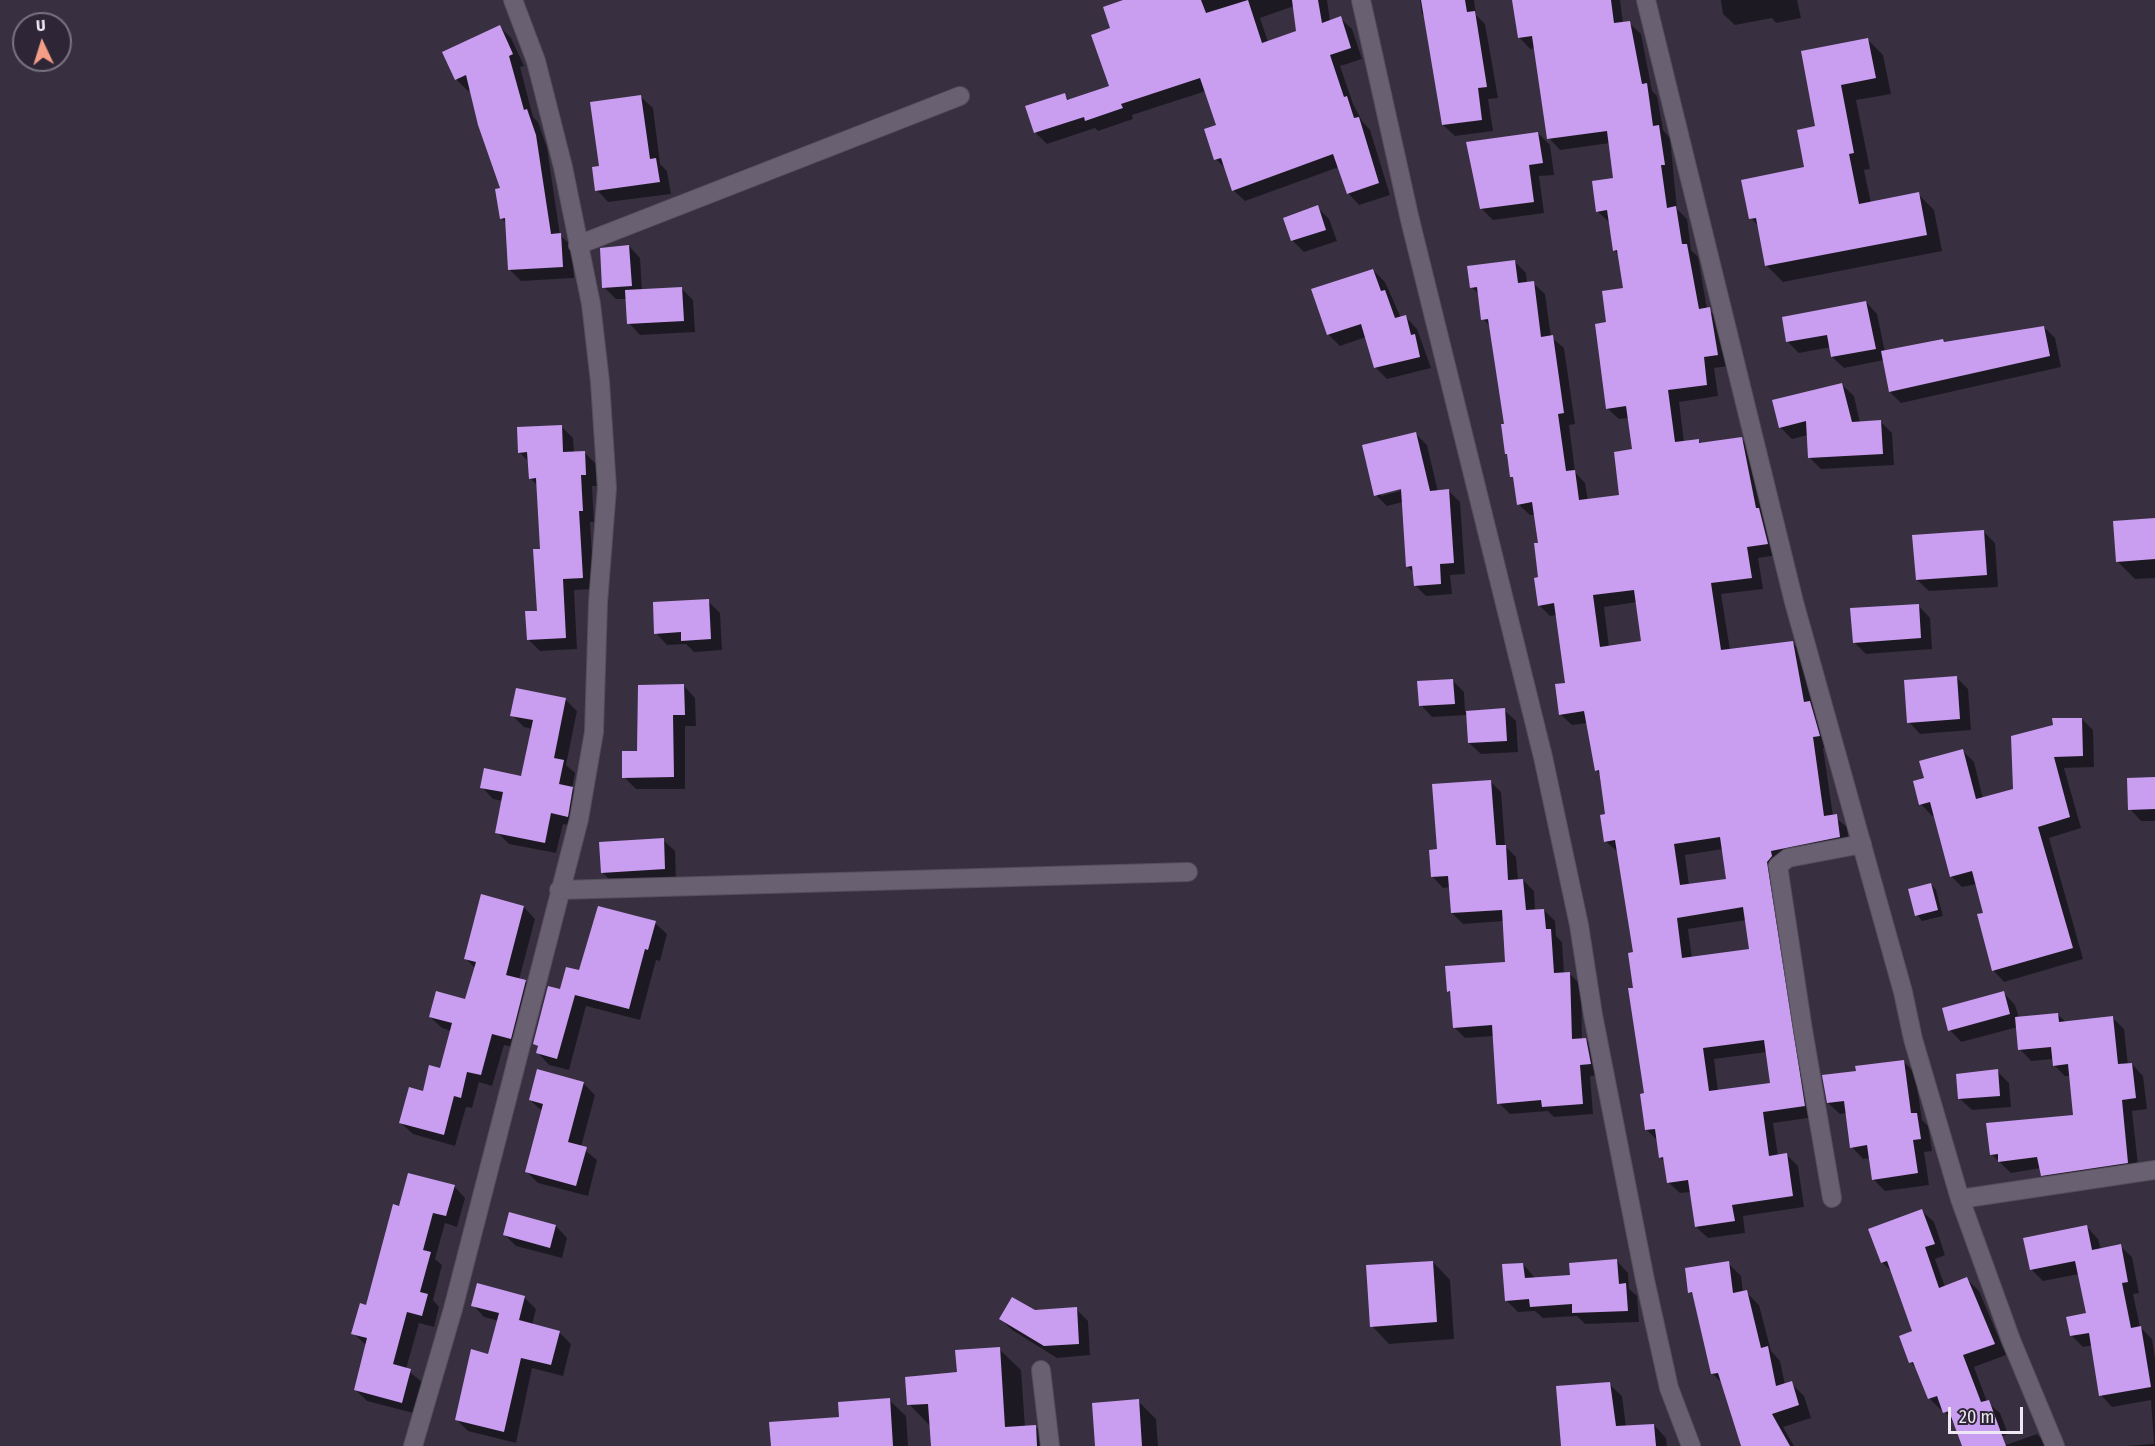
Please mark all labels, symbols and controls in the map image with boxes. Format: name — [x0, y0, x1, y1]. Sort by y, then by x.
north arrow — [12, 12, 72, 72]
text: U — [35, 16, 46, 35]
scale bar — [1951, 1395, 2026, 1433]
text: 20 m — [1959, 1406, 1994, 1428]

